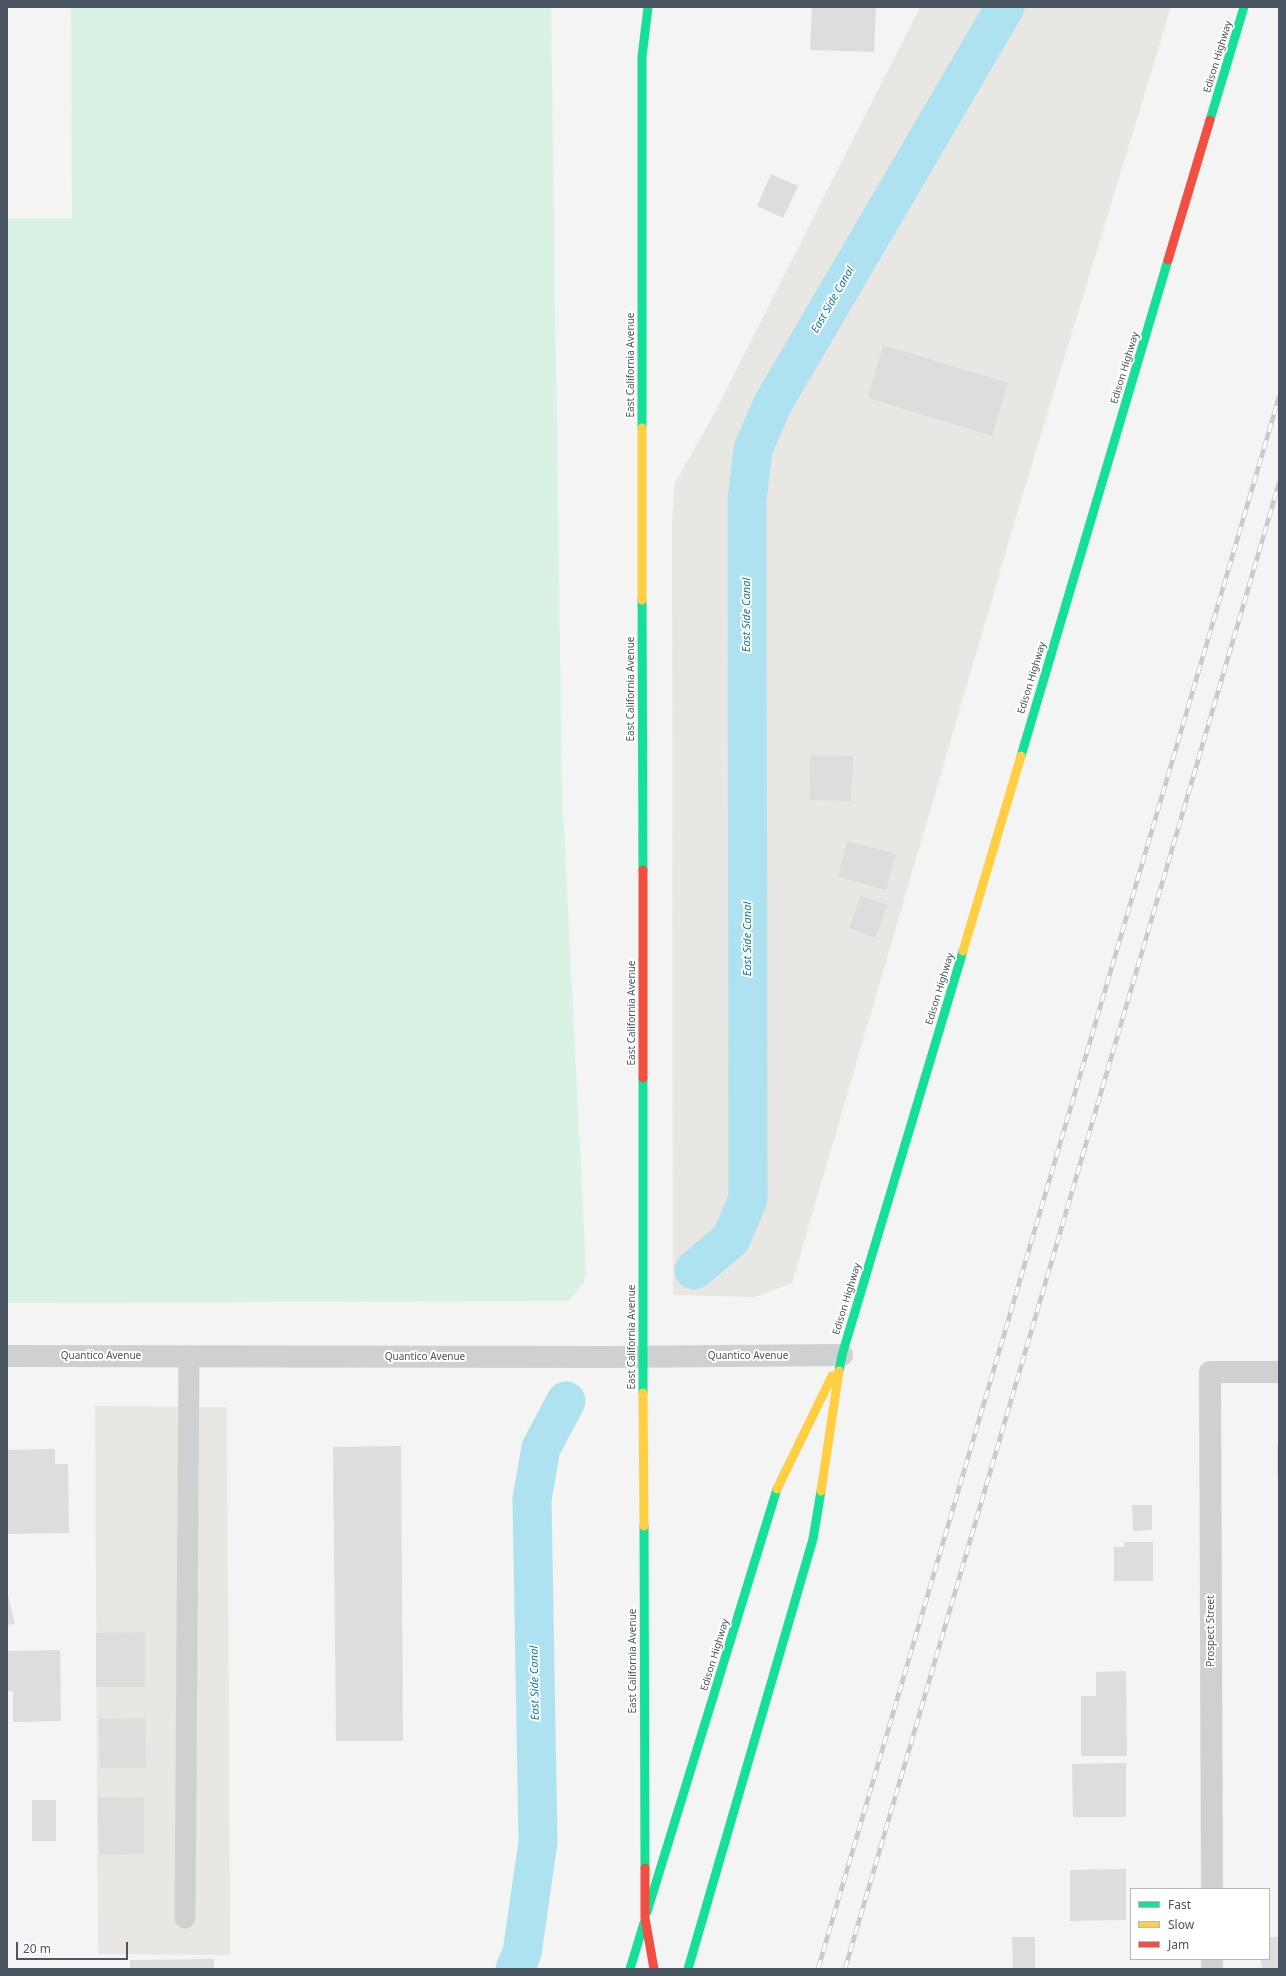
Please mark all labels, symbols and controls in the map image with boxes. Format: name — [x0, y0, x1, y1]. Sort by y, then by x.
street label: Edison Highway — [1201, 19, 1235, 95]
water label: East Side Canal — [809, 264, 857, 336]
street label: East California Avenue — [625, 313, 637, 417]
street label: Edison Highway — [1108, 330, 1142, 406]
water label: East Side Canal — [740, 578, 754, 652]
street label: East California Avenue — [625, 637, 637, 741]
street label: Edison Highway — [1015, 640, 1049, 716]
water label: East Side Canal — [741, 902, 755, 976]
street label: Edison Highway — [923, 951, 957, 1027]
street label: East California Avenue — [626, 961, 638, 1065]
street label: Edison Highway — [830, 1261, 864, 1337]
street label: East California Avenue — [626, 1285, 638, 1389]
street label: Quantico Avenue — [61, 1350, 141, 1362]
street label: Quantico Avenue — [708, 1350, 788, 1362]
street label: Quantico Avenue — [385, 1351, 465, 1363]
street label: Prospect Street — [1205, 1595, 1217, 1667]
street label: East California Avenue — [627, 1609, 639, 1713]
street label: Edison Highway — [698, 1617, 732, 1693]
water label: East Side Canal — [528, 1646, 542, 1720]
legend — [1130, 1888, 1270, 1960]
text: Fast — [1168, 1896, 1191, 1913]
text: Slow — [1168, 1916, 1194, 1933]
scale bar — [18, 1934, 130, 1960]
text: Jam — [1168, 1936, 1189, 1953]
text: 20 m — [23, 1940, 51, 1957]

